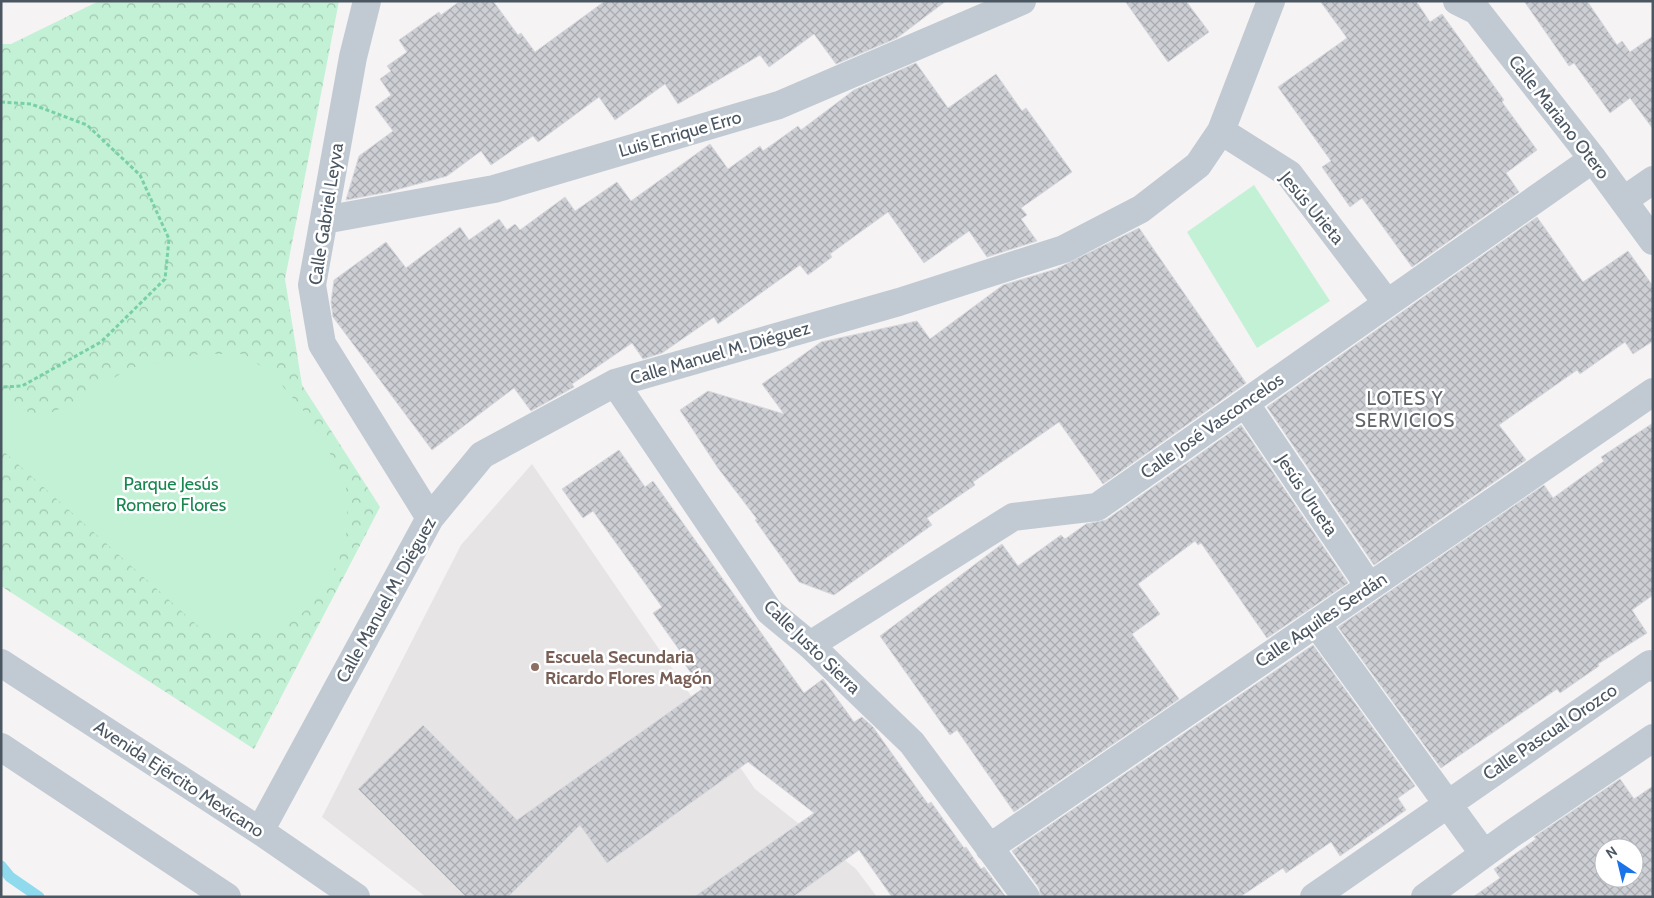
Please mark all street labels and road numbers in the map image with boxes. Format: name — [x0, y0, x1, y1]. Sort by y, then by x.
street label: Calle Mariano Otero — [1504, 51, 1614, 183]
street label: Luis Enrique Erro — [616, 106, 744, 162]
street label: Calle Gabriel Leyva — [304, 141, 348, 287]
street label: Jesús Urieta — [1275, 166, 1349, 249]
street label: Calle Manuel M. Diéguez — [628, 317, 813, 389]
street label: Calle José Vasconcelos — [1136, 368, 1288, 484]
street label: Jesús Urueta — [1271, 449, 1343, 540]
street label: Calle Manuel M. Diéguez — [331, 513, 441, 687]
street label: Calle Aquiles Serdán — [1251, 568, 1391, 672]
street label: Calle Justo Sierra — [759, 595, 865, 699]
street label: Calle Pascual Orozco — [1479, 679, 1621, 785]
street label: Avenida Ejército Mexicano — [90, 716, 268, 842]

